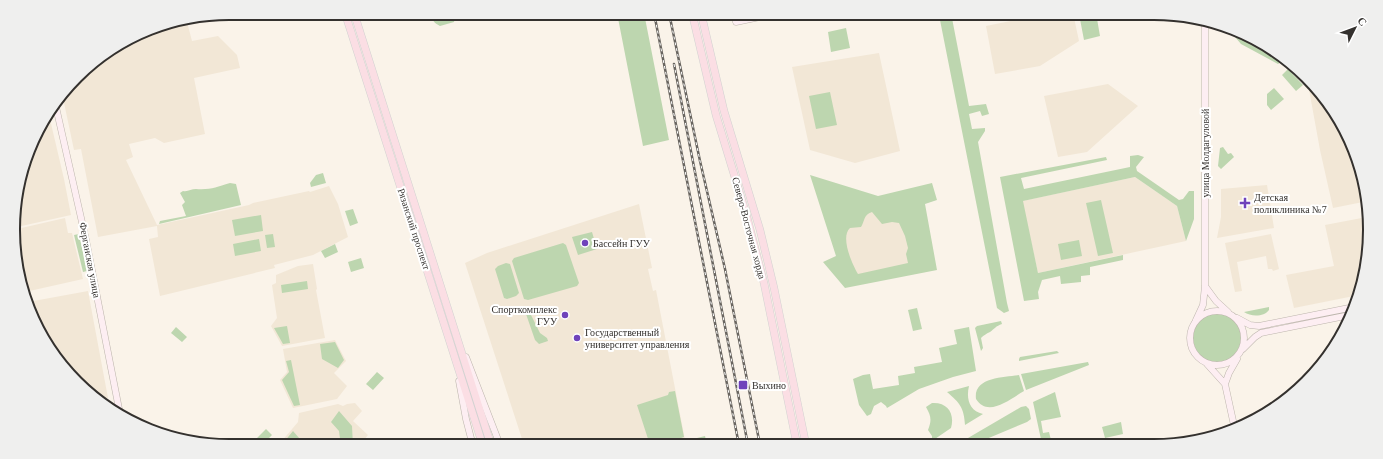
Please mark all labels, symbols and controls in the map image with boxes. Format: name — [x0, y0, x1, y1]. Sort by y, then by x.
north arrow — [1335, 8, 1375, 48]
text: С — [1355, 14, 1370, 28]
street label: улица Молдагуловой — [1200, 108, 1211, 197]
street label: Северо-Восточная хорда — [730, 176, 768, 281]
street label: Рязанский проспект — [396, 187, 433, 272]
place label: Детская поликлиника №7 — [1254, 192, 1327, 215]
marker: Детская поликлиника №7 — [1239, 197, 1251, 209]
street label: Ферганская улица — [77, 221, 103, 299]
marker: Бассейн ГУУ — [580, 238, 590, 248]
place label: Бассейн ГУУ — [593, 238, 651, 249]
place label: Спорткомплекс ГУУ — [491, 304, 558, 327]
marker: Спорткомплекс ГУУ — [560, 310, 570, 320]
place label: Государственный университет управления — [585, 327, 690, 350]
marker: Государственный университет управления — [572, 333, 582, 343]
marker: Выхино — [737, 379, 749, 391]
place label: Выхино — [752, 380, 786, 391]

